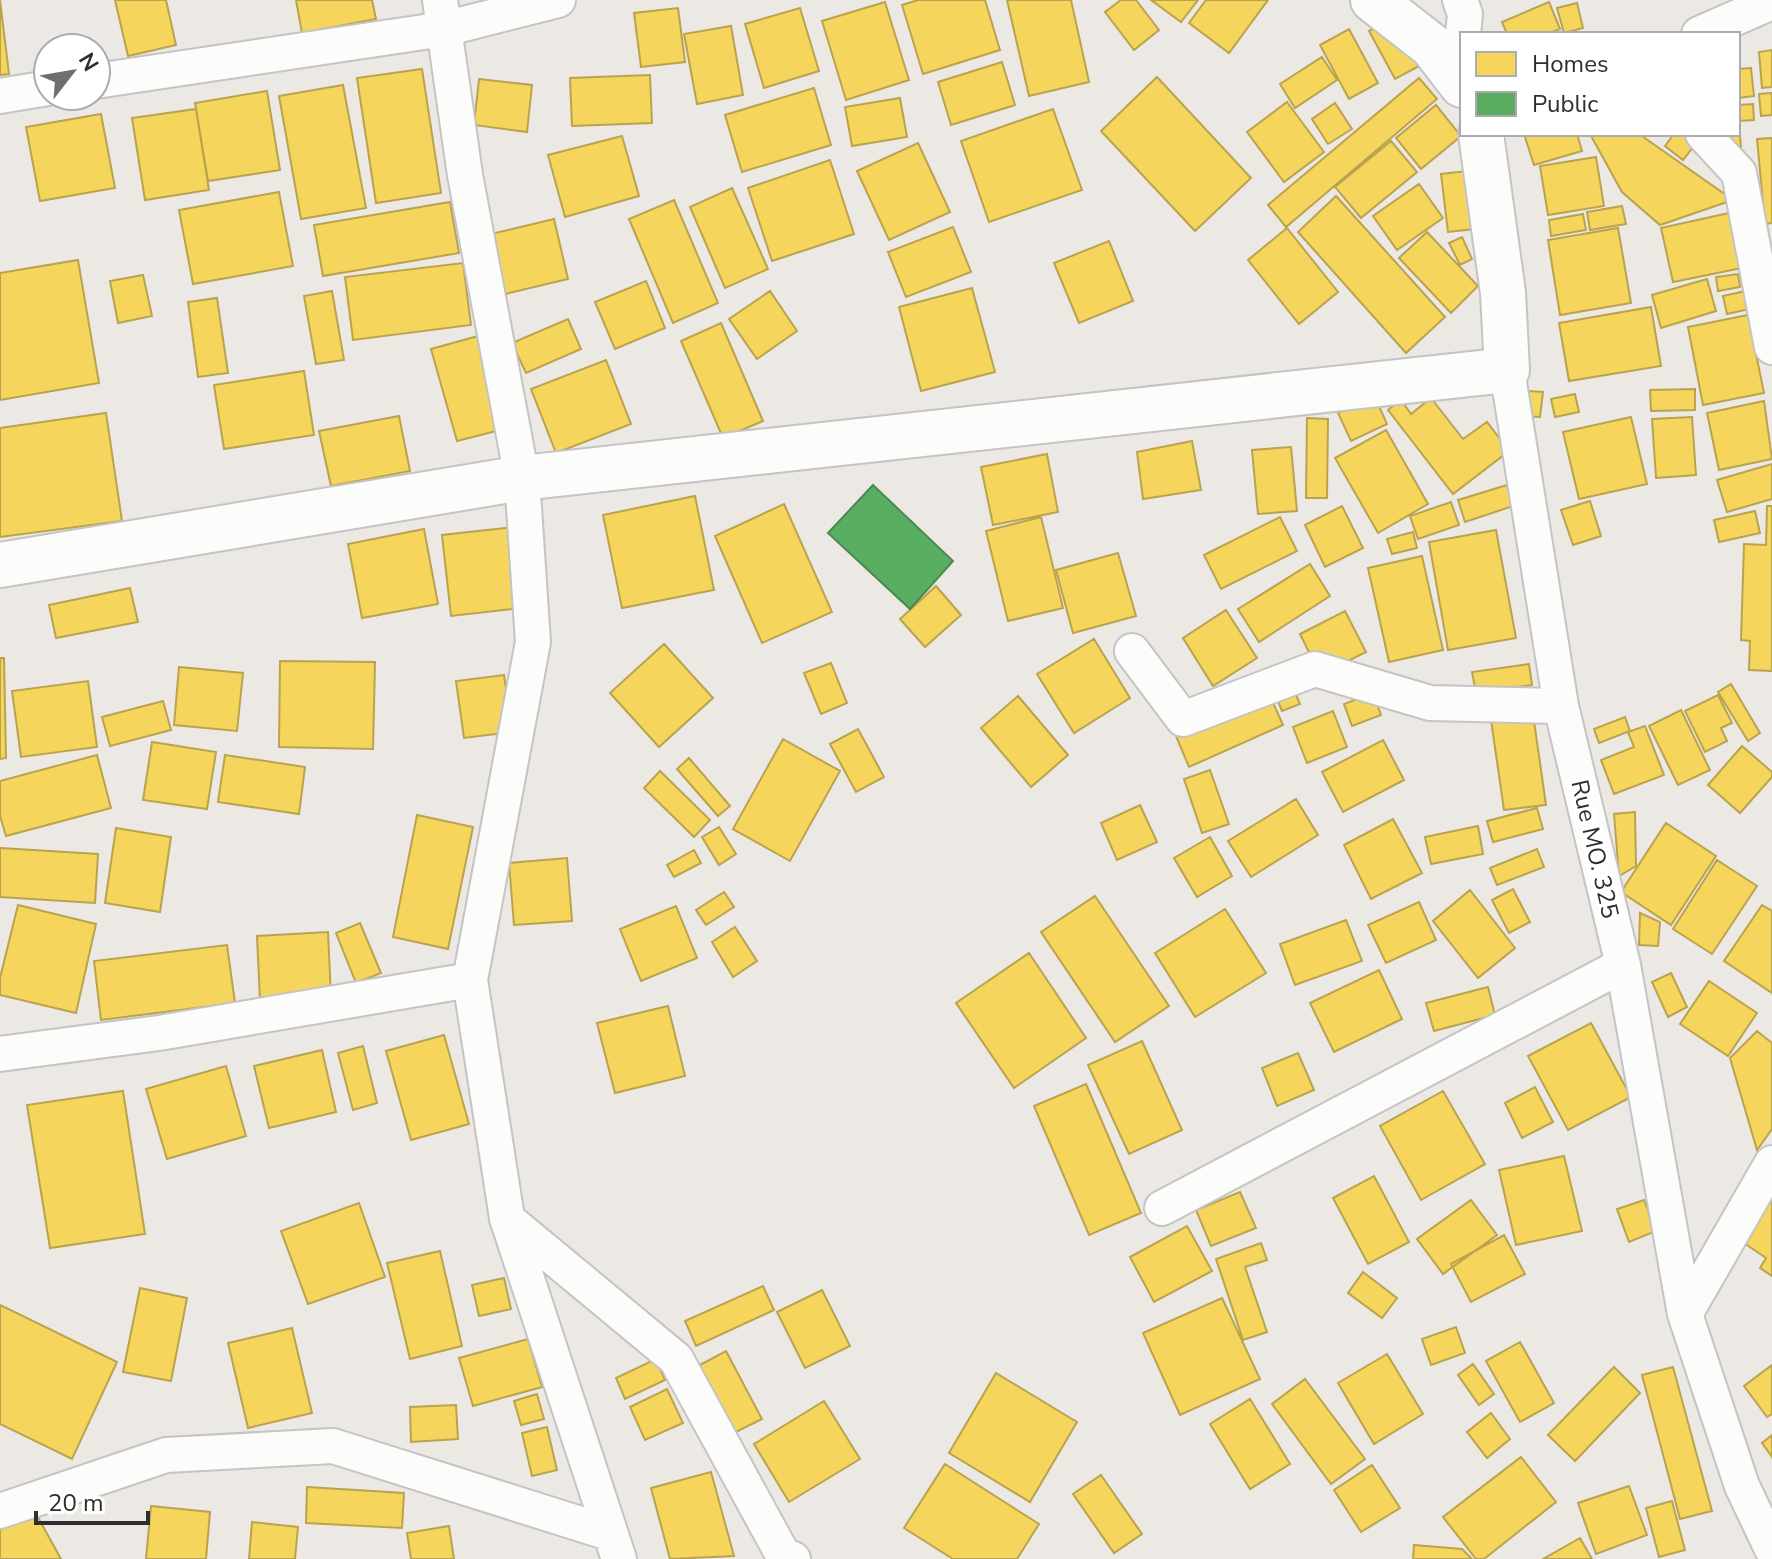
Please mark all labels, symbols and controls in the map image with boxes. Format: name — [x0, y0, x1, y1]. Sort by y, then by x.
north arrow — [32, 32, 112, 112]
legend — [1460, 32, 1740, 136]
text: N — [71, 47, 105, 77]
text: Homes — [1532, 48, 1608, 80]
text: Public — [1532, 88, 1598, 120]
street label: Rue MO. 325 — [1564, 777, 1626, 921]
scale bar — [36, 1475, 148, 1525]
text: 20 m — [48, 1487, 104, 1519]

